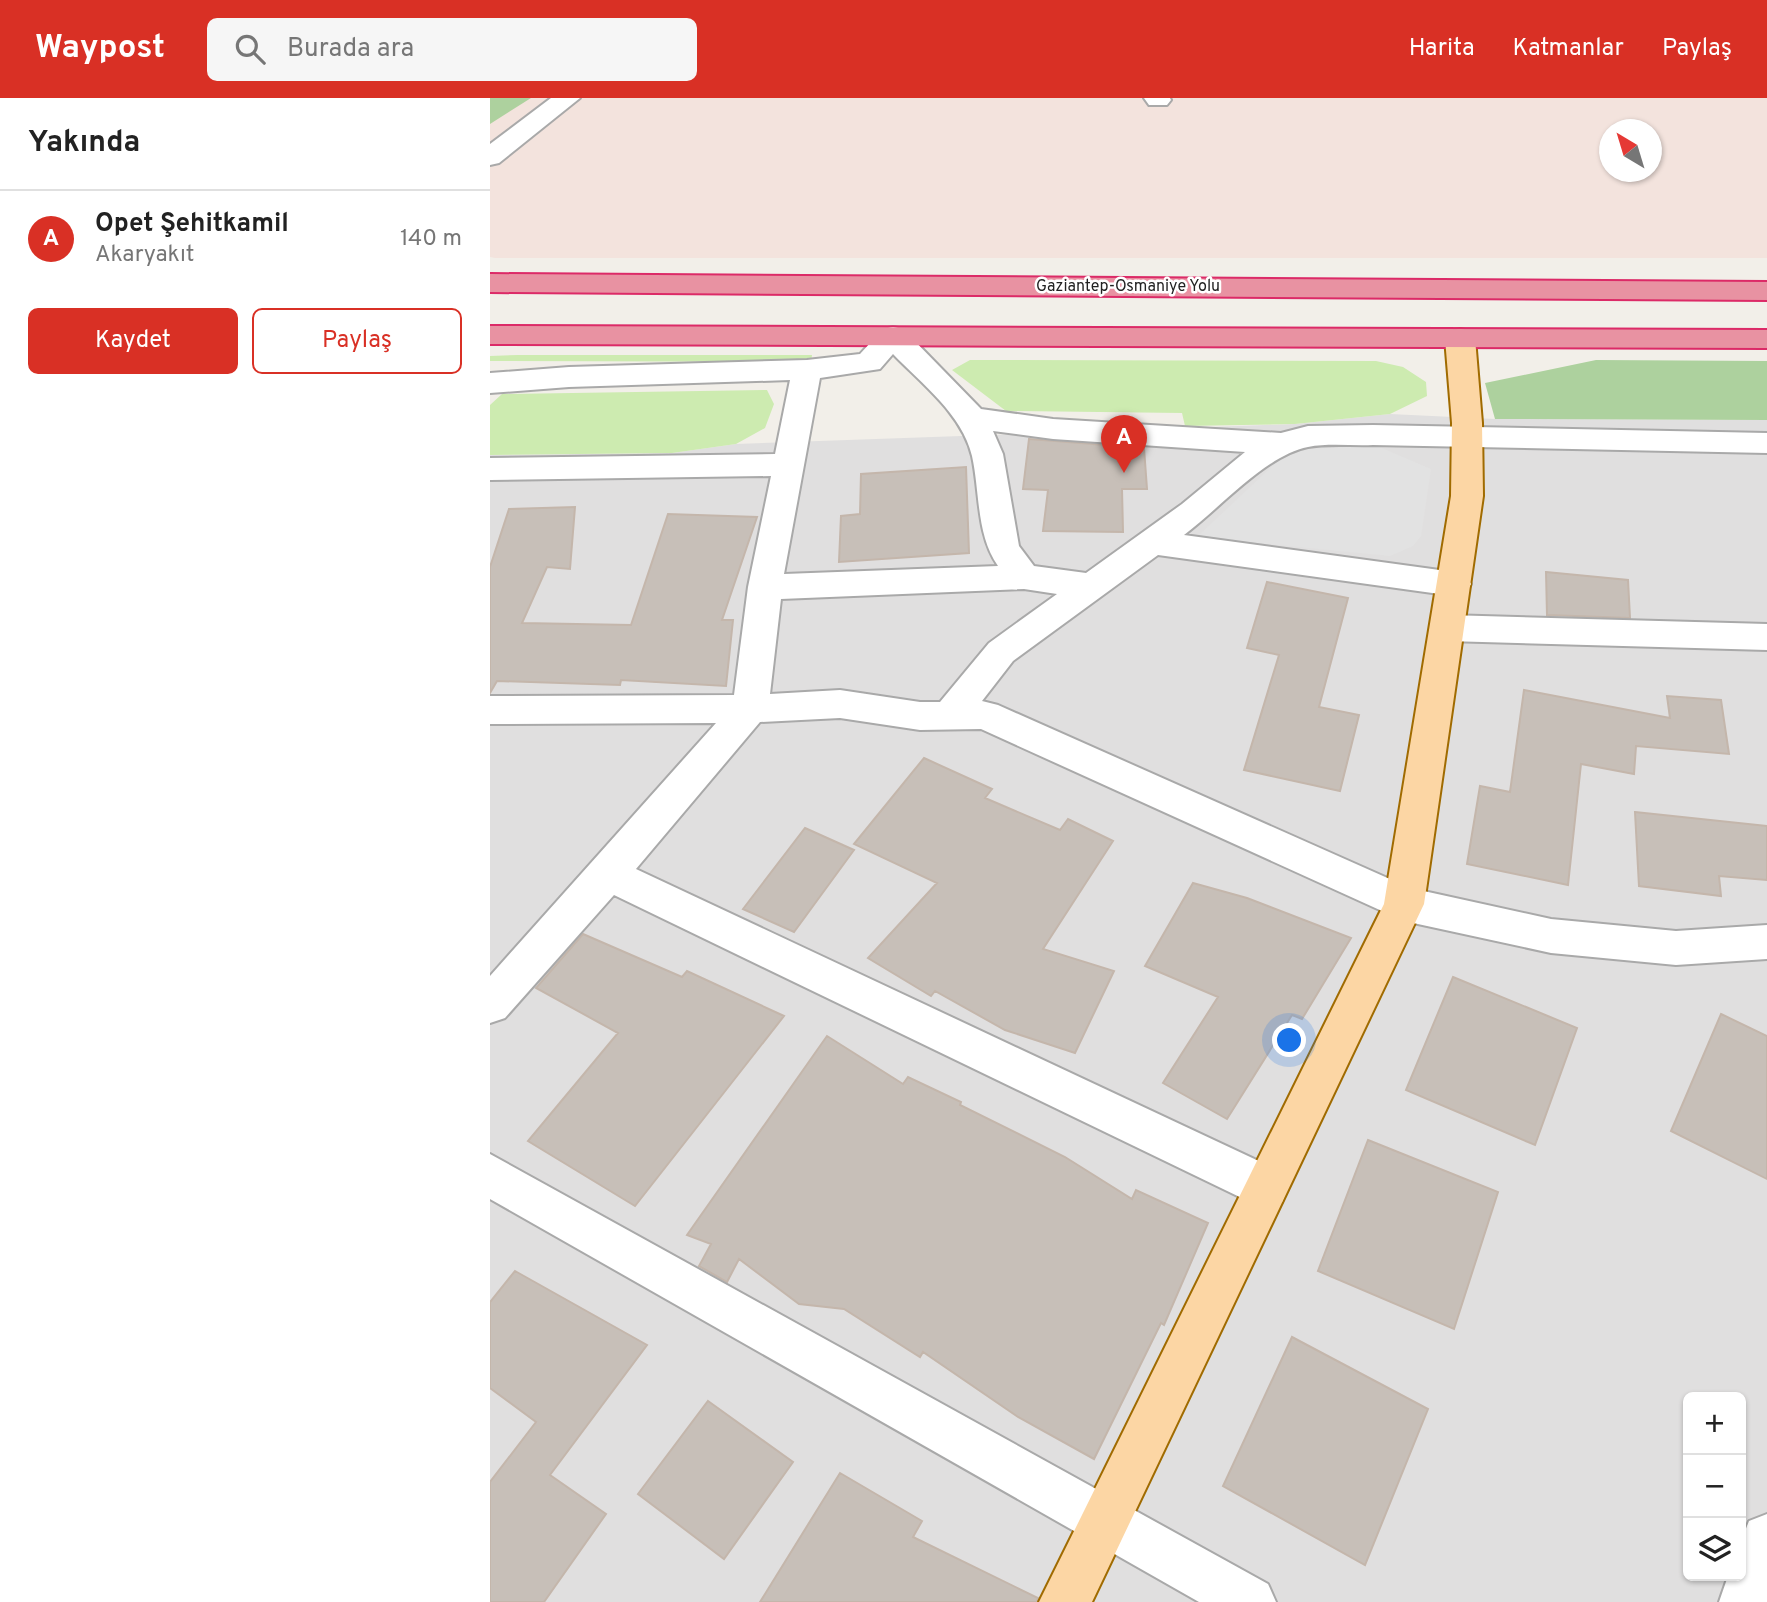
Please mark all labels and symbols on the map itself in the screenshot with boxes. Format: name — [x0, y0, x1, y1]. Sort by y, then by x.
north arrow — [1599, 119, 1662, 182]
street label: Gaziantep-Osmaniye Yolu — [1036, 277, 1220, 297]
pin: A — [1101, 415, 1147, 473]
your location — [1272, 1023, 1306, 1057]

